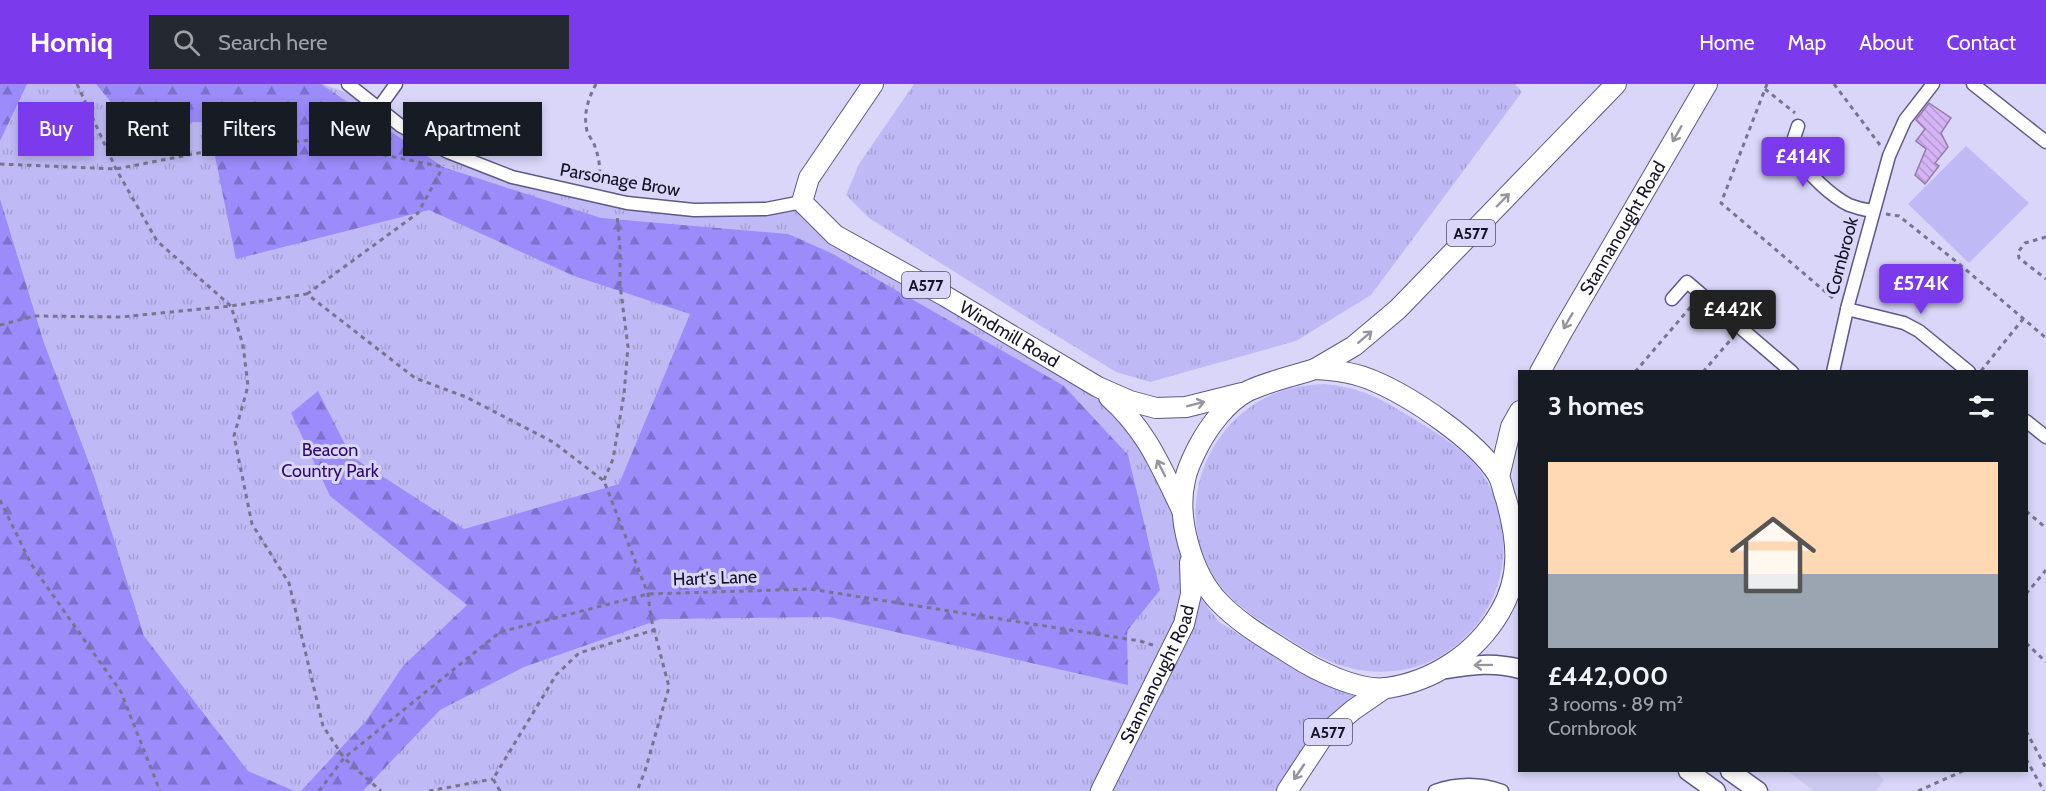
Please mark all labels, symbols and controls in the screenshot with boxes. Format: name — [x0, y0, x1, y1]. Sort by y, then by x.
search box — [149, 15, 569, 69]
text: Homiq — [30, 25, 113, 59]
icon: search — [170, 26, 203, 59]
text: Search here — [218, 29, 327, 56]
text: Home — [1699, 30, 1755, 55]
text: Map — [1788, 30, 1826, 55]
text: About — [1859, 30, 1913, 55]
text: Contact — [1946, 30, 2016, 55]
chip: Buy — [18, 102, 94, 156]
chip: Rent — [106, 102, 190, 156]
chip: Filters — [202, 102, 297, 156]
chip: New — [309, 102, 391, 156]
chip: Apartment — [403, 102, 542, 156]
one-way arrow — [1671, 126, 1683, 143]
pin: £414K — [1761, 137, 1845, 188]
text: £414K — [1776, 144, 1831, 168]
street label: Stannanought Road — [1575, 157, 1670, 299]
street label: Parsonage Brow — [558, 159, 682, 201]
one-way arrow — [1496, 193, 1510, 208]
street label: Cornbrook — [1821, 214, 1863, 297]
road number: A577 — [1447, 220, 1495, 246]
pin: £574K — [1879, 264, 1963, 315]
text: £574K — [1893, 271, 1949, 295]
road number: A577 — [902, 272, 950, 298]
pin: £442K — [1691, 290, 1775, 341]
street label: Windmill Road — [956, 296, 1063, 372]
text: £442K — [1704, 297, 1762, 321]
one-way arrow — [1562, 312, 1574, 329]
one-way arrow — [1357, 331, 1373, 344]
text: 3 homes — [1548, 390, 1644, 422]
icon: filters — [1965, 390, 1998, 423]
one-way arrow — [1186, 398, 1205, 410]
park label: Beacon Country Park — [281, 439, 380, 482]
one-way arrow — [1155, 460, 1166, 478]
icon: home — [1719, 501, 1827, 609]
street label: Hart's Lane — [673, 566, 757, 590]
street label: Stannanought Road — [1115, 603, 1199, 747]
one-way arrow — [1473, 659, 1493, 670]
text: £442,000 — [1548, 660, 1668, 692]
text: 3 rooms · 89 m² — [1548, 692, 1683, 716]
text: Cornbrook — [1548, 716, 1637, 740]
road number: A577 — [1304, 719, 1352, 745]
one-way arrow — [1293, 763, 1305, 780]

